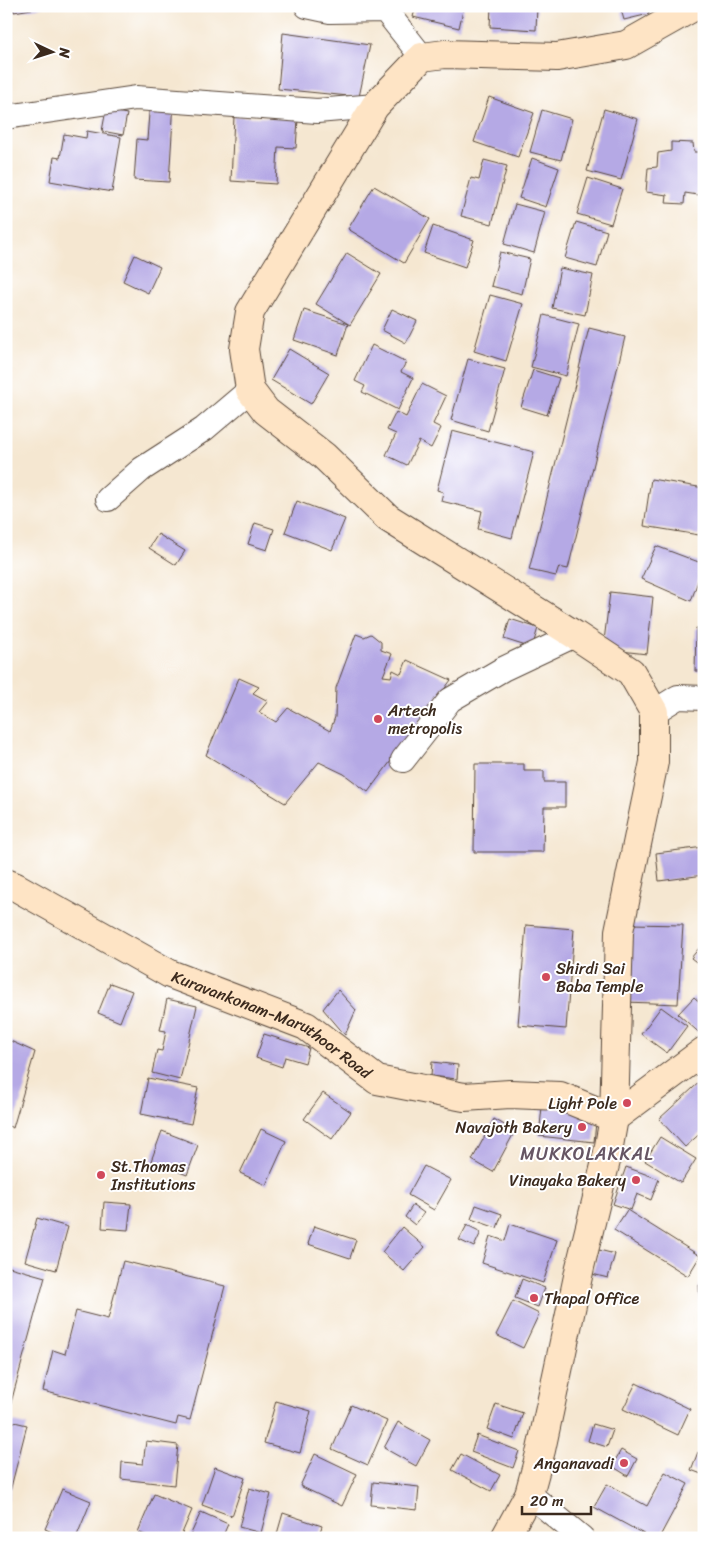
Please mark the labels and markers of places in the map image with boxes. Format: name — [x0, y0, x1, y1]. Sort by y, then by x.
place label: Artech metropolis — [387, 696, 463, 743]
marker: Artech metropolis — [372, 713, 384, 725]
place label: Shirdi Sai Baba Temple — [556, 954, 643, 1001]
marker: Shirdi Sai Baba Temple — [540, 971, 552, 983]
place label: Light Pole — [548, 1089, 617, 1118]
marker: Light Pole — [621, 1097, 633, 1109]
place label: Navajoth Bakery — [456, 1113, 573, 1142]
marker: Navajoth Bakery — [576, 1121, 588, 1133]
place label: St.Thomas Institutions — [110, 1152, 196, 1199]
place label: Vinayaka Bakery — [509, 1166, 627, 1195]
marker: St.Thomas Institutions — [95, 1169, 107, 1181]
marker: Vinayaka Bakery — [630, 1174, 642, 1186]
place label: Thapal Office — [544, 1284, 639, 1313]
marker: Thapal Office — [528, 1292, 540, 1304]
place label: Anganavadi — [533, 1449, 615, 1478]
marker: Anganavadi — [618, 1457, 630, 1469]

